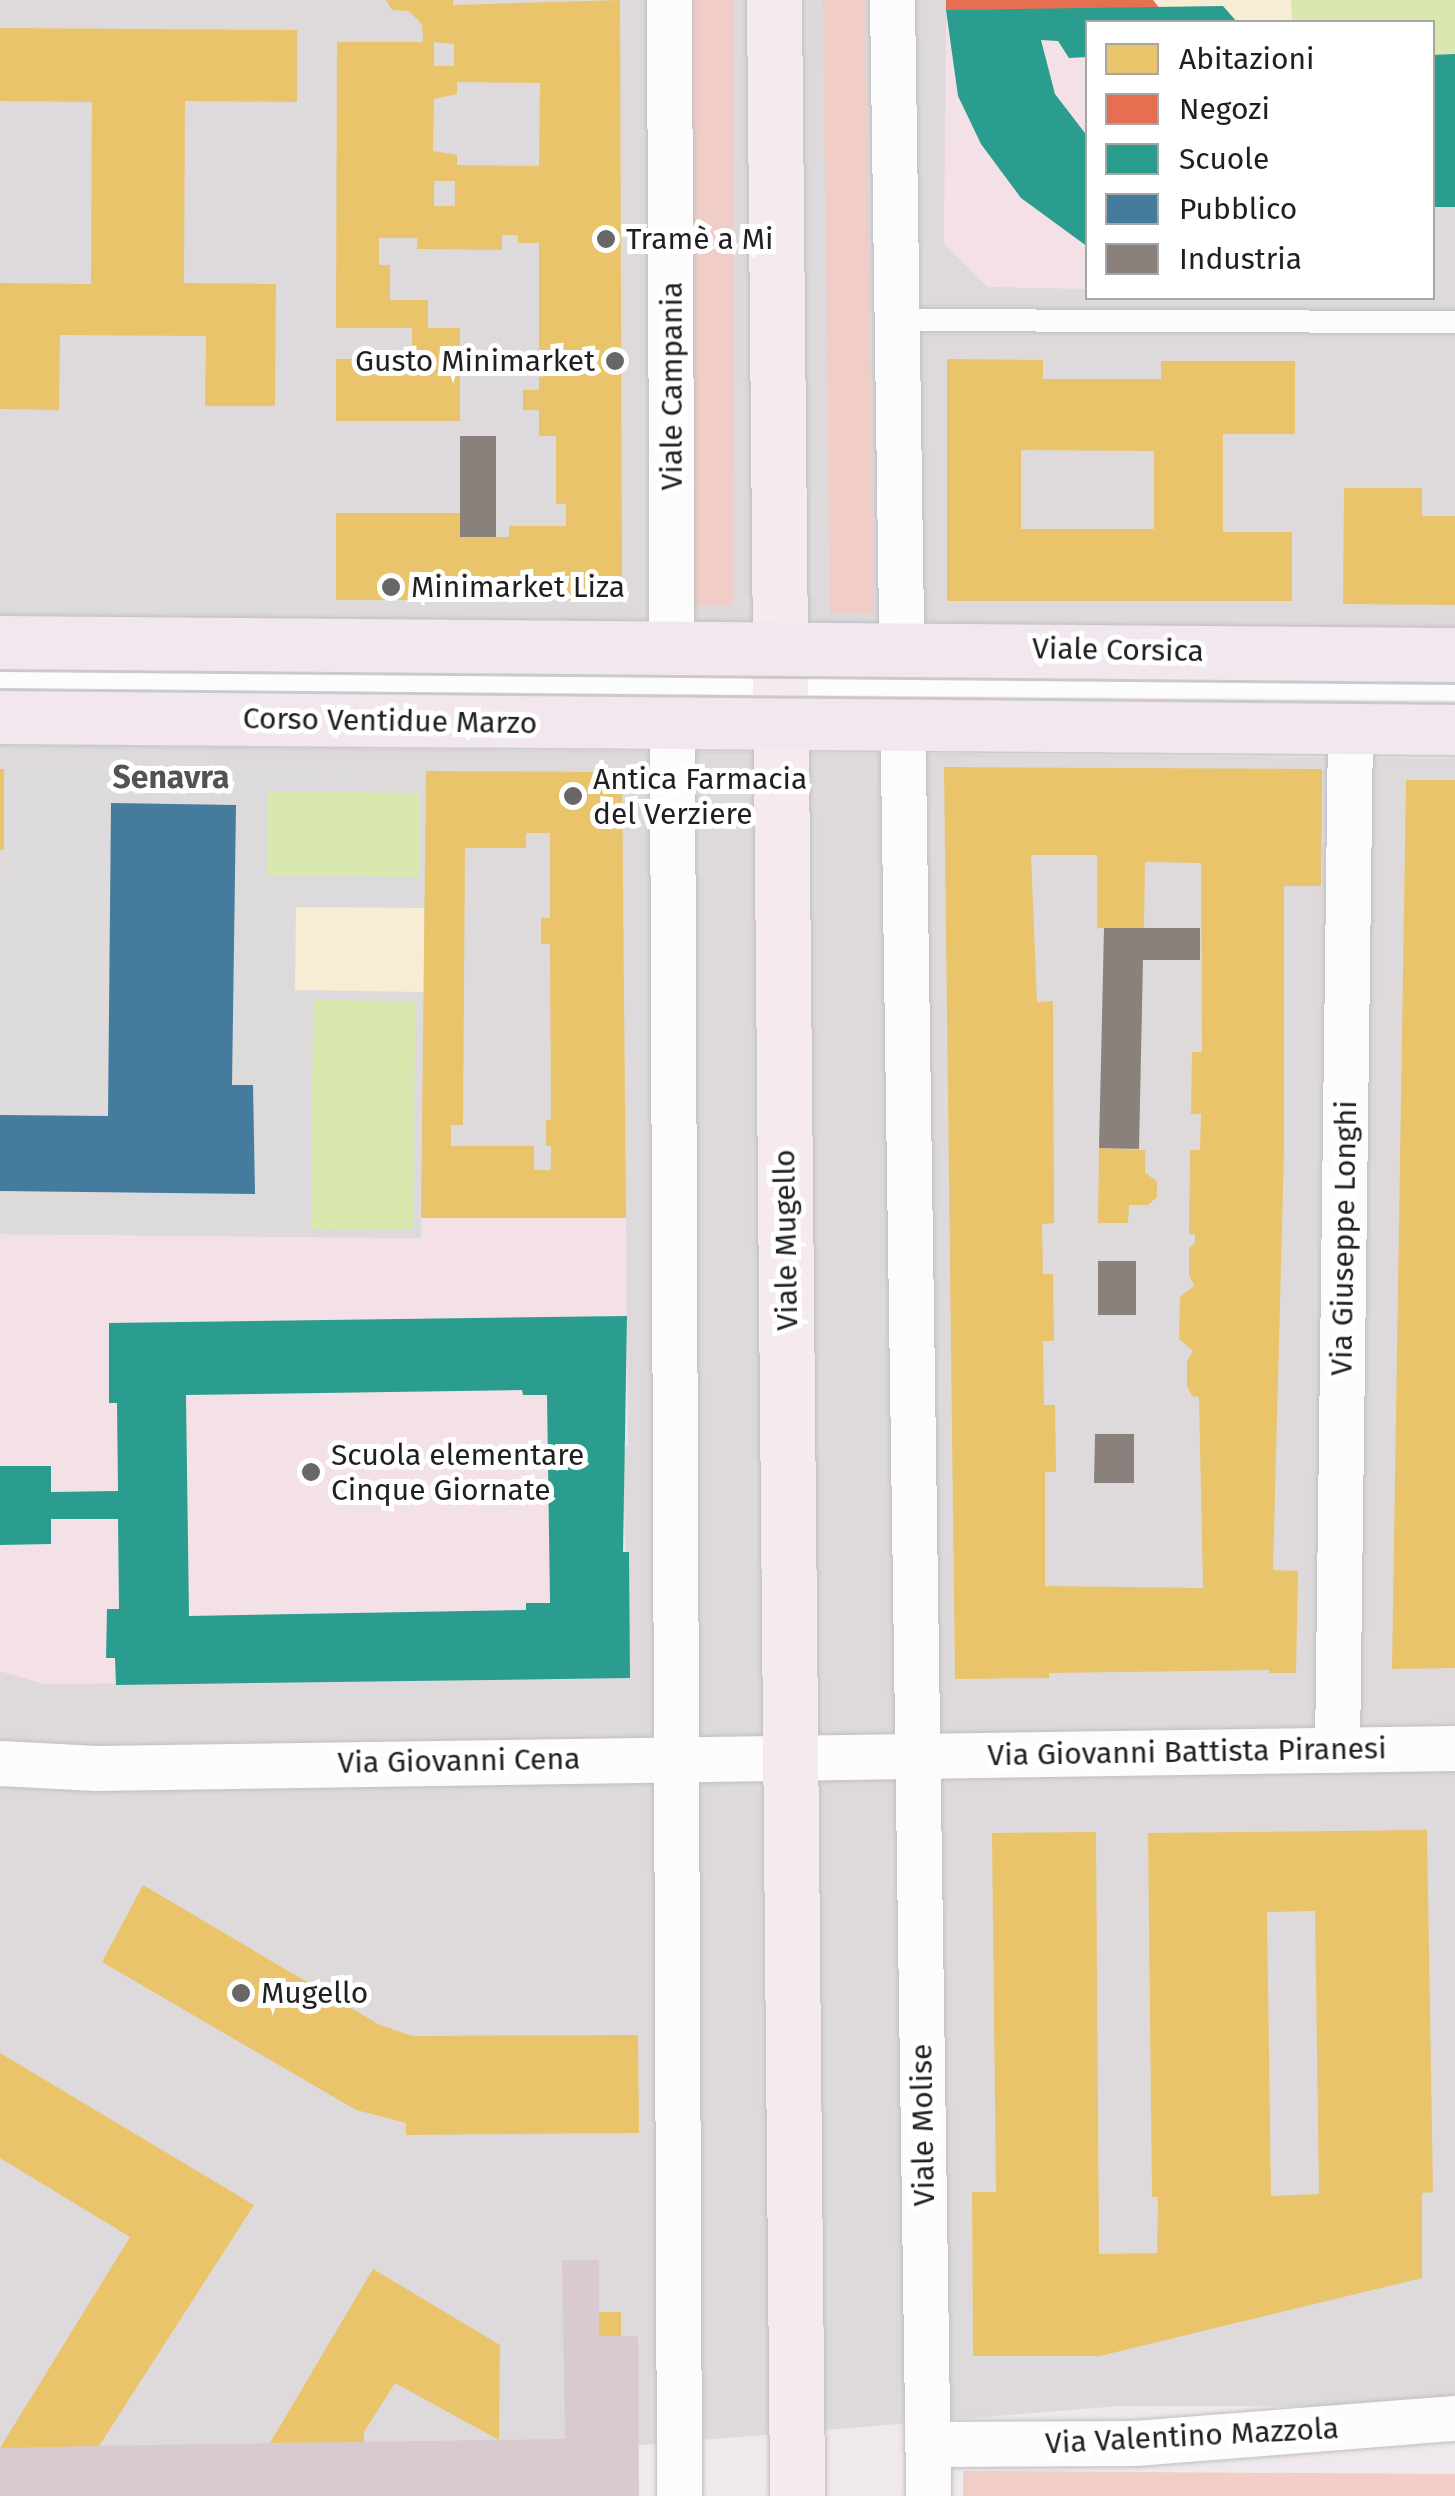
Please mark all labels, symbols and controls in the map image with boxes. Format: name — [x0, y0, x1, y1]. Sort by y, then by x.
legend — [1085, 20, 1435, 300]
text: Abitazioni — [1179, 41, 1315, 77]
text: Negozi — [1179, 91, 1270, 127]
text: Scuole — [1179, 141, 1269, 177]
text: Pubblico — [1179, 191, 1297, 227]
place label: Tramè a Mi — [626, 221, 774, 257]
marker: Tramè a Mi — [595, 228, 617, 250]
text: Industria — [1179, 241, 1302, 277]
street label: Viale Campania — [654, 282, 690, 490]
place label: Gusto Minimarket — [355, 343, 595, 379]
marker: Gusto Minimarket — [604, 350, 626, 372]
place label: Minimarket Liza — [411, 569, 625, 605]
marker: Minimarket Liza — [380, 576, 402, 598]
street label: Viale Corsica — [1032, 631, 1204, 669]
street label: Corso Ventidue Marzo — [242, 700, 538, 742]
district label: Senavra — [112, 758, 230, 796]
place label: Antica Farmacia del Verziere — [593, 761, 807, 832]
marker: Antica Farmacia del Verziere — [562, 785, 584, 807]
street label: Via Giuseppe Longhi — [1324, 1100, 1364, 1376]
street label: Viale Mugello — [766, 1149, 806, 1331]
place label: Scuola elementare Cinque Giornate — [331, 1437, 584, 1508]
marker: Scuola elementare Cinque Giornate — [300, 1461, 322, 1483]
street label: Via Giovanni Battista Piranesi — [987, 1731, 1387, 1773]
street label: Via Giovanni Cena — [337, 1741, 581, 1781]
place label: Mugello — [261, 1975, 368, 2011]
marker: Mugello — [230, 1982, 252, 2004]
street label: Viale Molise — [904, 2043, 942, 2207]
street label: Via Valentino Mazzola — [1044, 2410, 1340, 2462]

